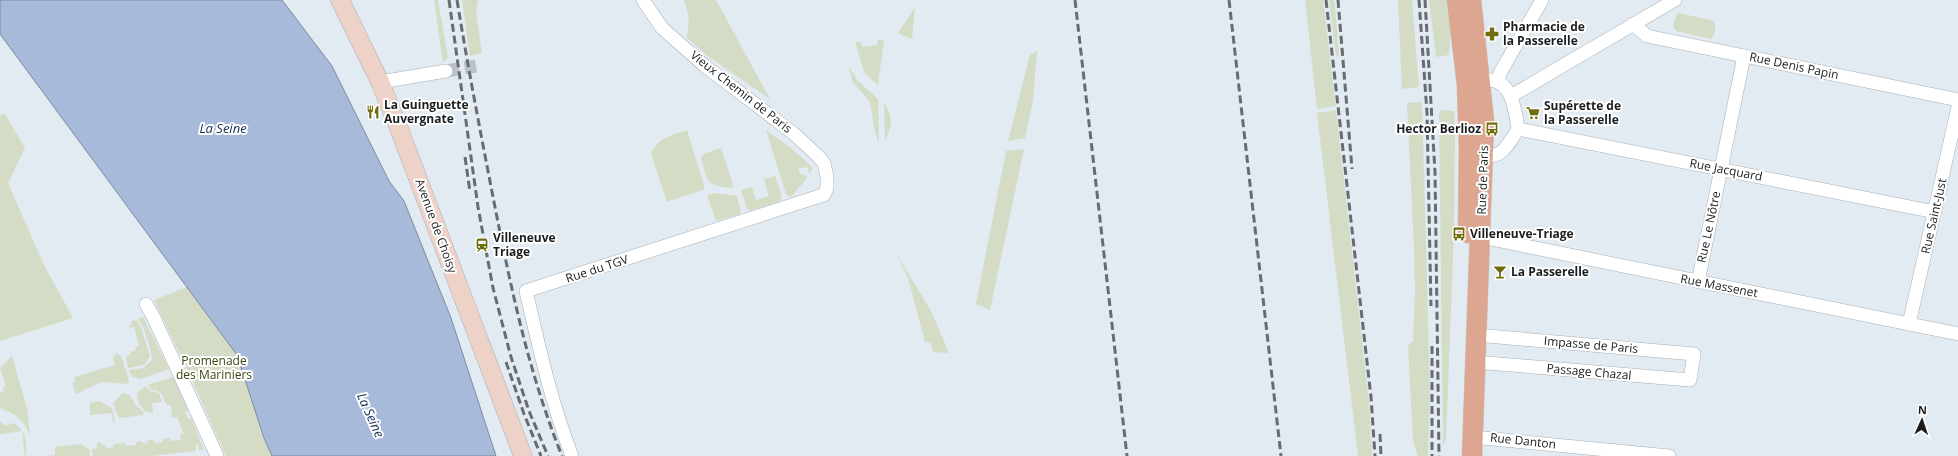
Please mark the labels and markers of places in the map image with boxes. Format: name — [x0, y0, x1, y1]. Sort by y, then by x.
place label: Pharmacie de la Passerelle — [1503, 18, 1585, 49]
pharmacy icon: Pharmacie de la Passerelle — [1484, 26, 1500, 42]
place label: La Guinguette Auvergnate — [384, 96, 469, 127]
place label: Supérette de la Passerelle — [1544, 97, 1621, 128]
restaurant icon: La Guinguette Auvergnate — [365, 104, 381, 120]
supermarket icon: Supérette de la Passerelle — [1525, 105, 1541, 121]
place label: Hector Berlioz — [1396, 120, 1481, 137]
bus stop icon: Hector Berlioz — [1484, 121, 1500, 137]
place label: Villeneuve-Triage — [1470, 225, 1574, 242]
bus stop icon: Villeneuve-Triage — [1451, 226, 1467, 242]
place label: Villeneuve Triage — [493, 229, 556, 260]
station icon: Villeneuve Triage — [474, 237, 490, 253]
place label: La Passerelle — [1511, 263, 1589, 280]
bar icon: La Passerelle — [1492, 264, 1508, 280]

